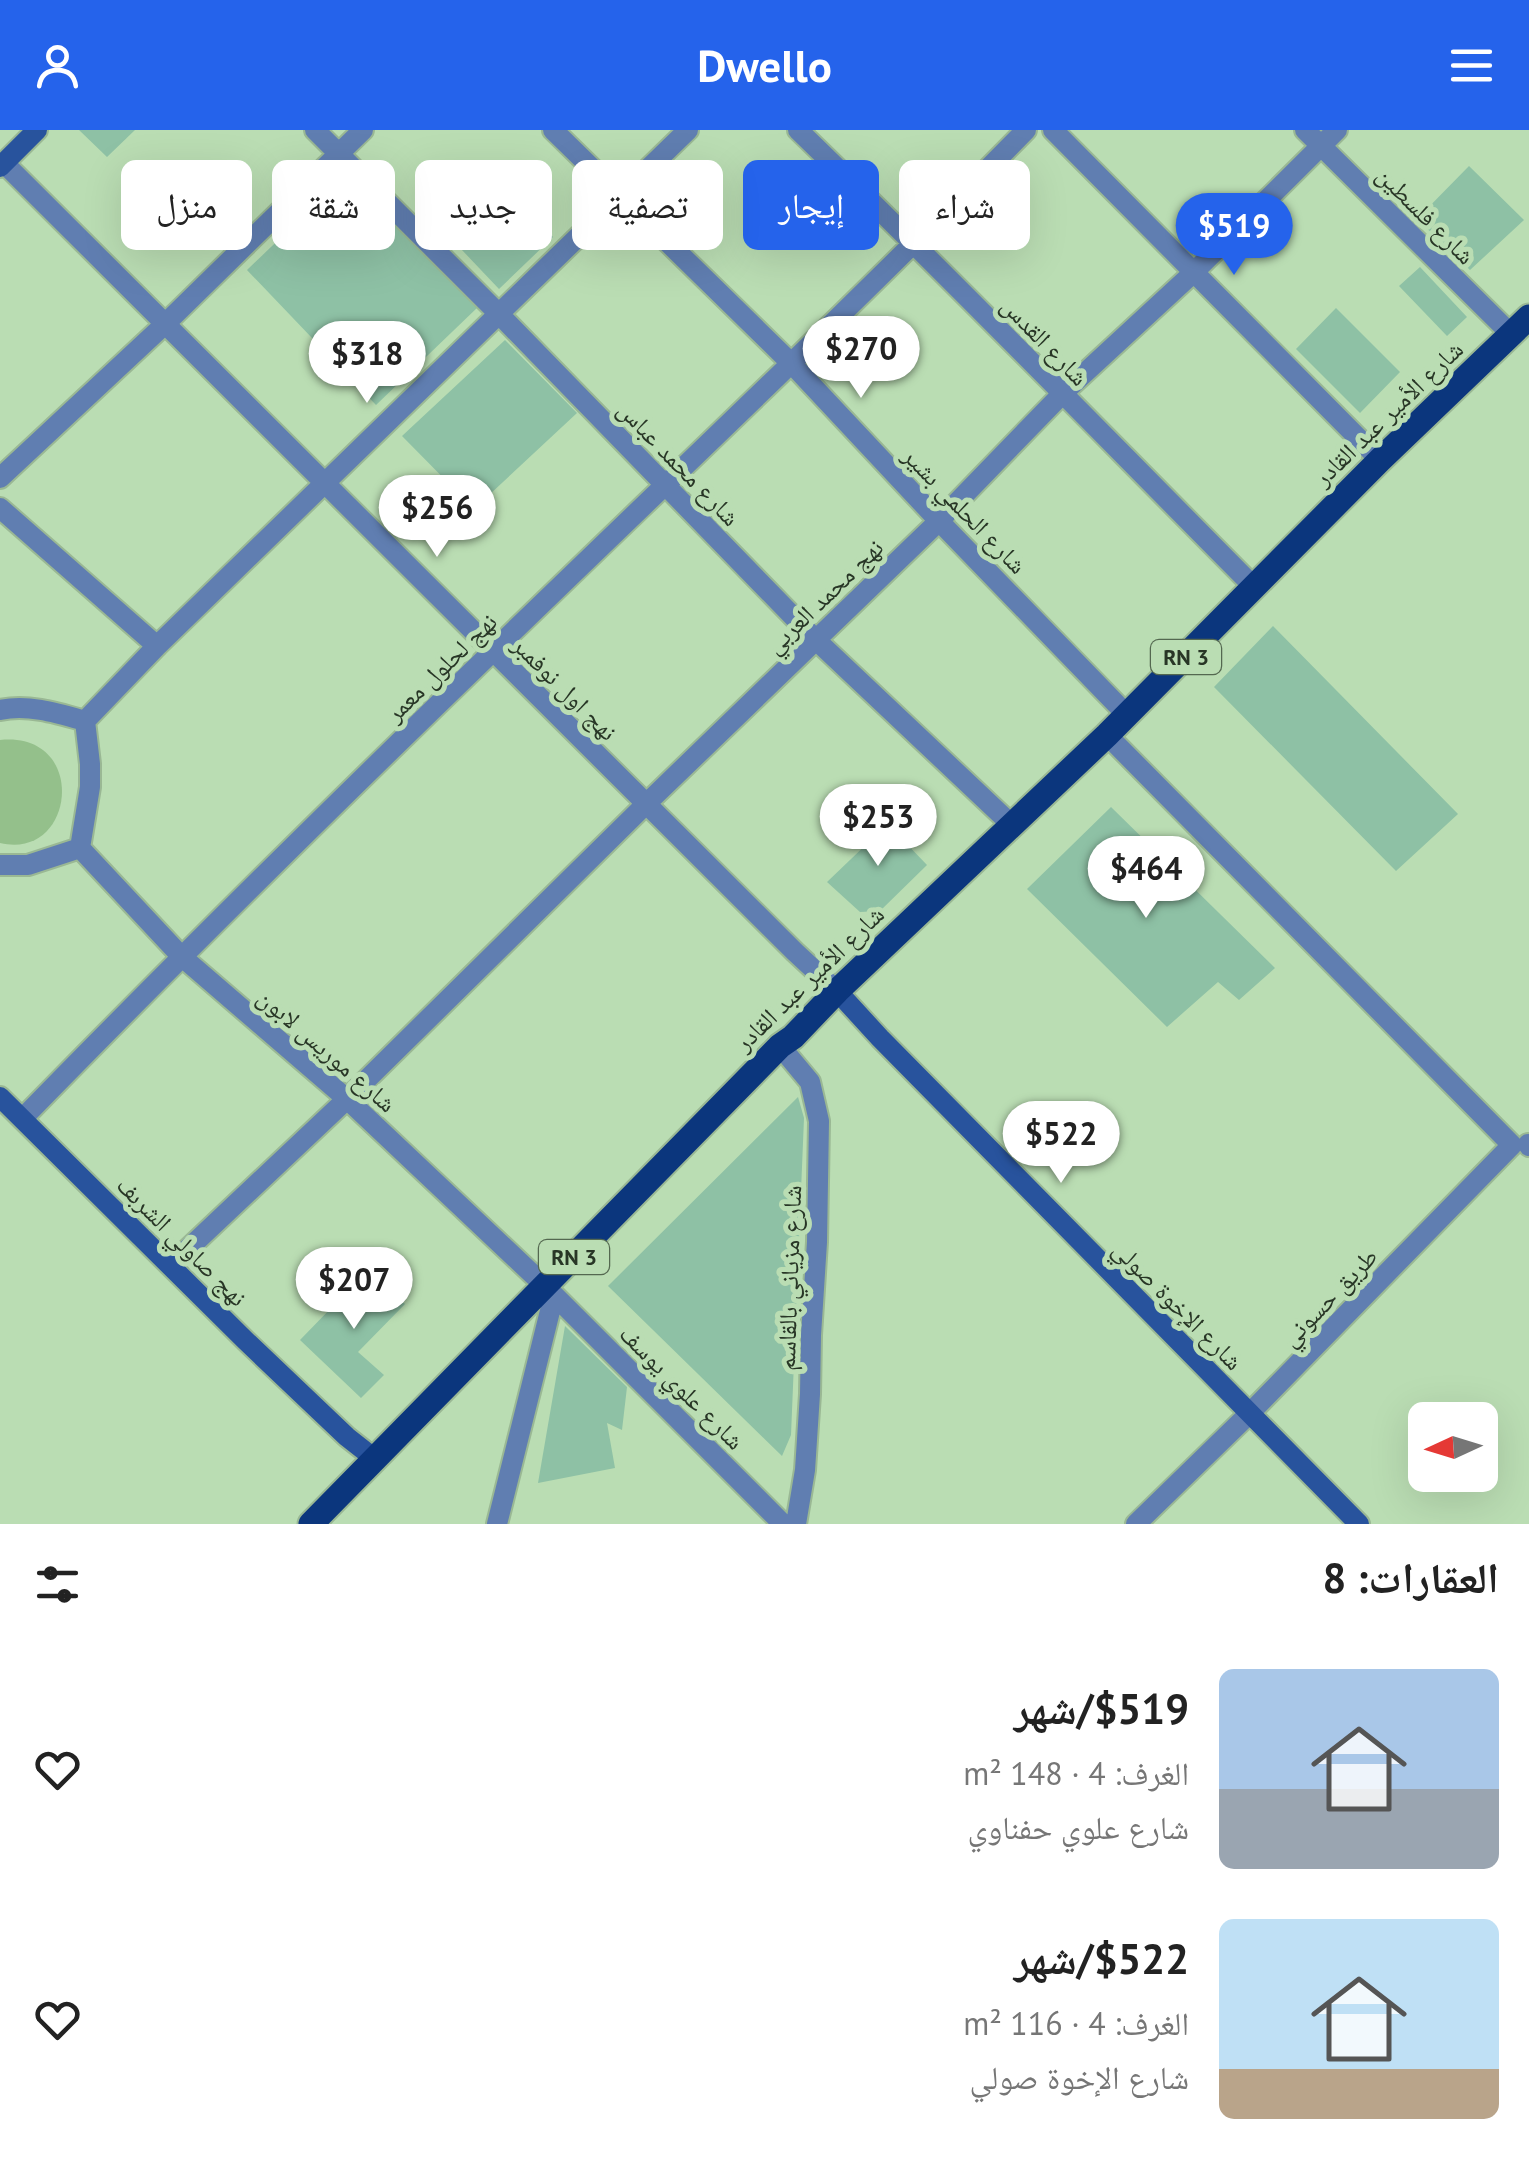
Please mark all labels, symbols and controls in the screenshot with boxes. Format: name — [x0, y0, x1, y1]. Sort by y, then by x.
text: Dwello — [697, 36, 832, 94]
icon: person — [30, 38, 85, 93]
icon: menu — [1444, 38, 1499, 93]
street label: شارع فلسطين — [1370, 159, 1482, 271]
chip: منزل — [121, 160, 252, 250]
chip: شقة — [272, 160, 395, 250]
chip: جديد — [415, 160, 552, 250]
chip: تصفية — [572, 160, 723, 250]
chip: إيجار — [743, 160, 879, 250]
chip: شراء — [899, 160, 1030, 250]
pin: $519 — [1175, 193, 1293, 278]
text: $519 — [1198, 204, 1270, 246]
street label: شارع القدس — [994, 289, 1096, 393]
pin: $270 — [802, 316, 920, 401]
pin: $318 — [308, 321, 426, 406]
text: $270 — [825, 327, 897, 369]
text: $318 — [331, 332, 403, 374]
street label: شارع الأمير عبد القادر — [1306, 333, 1470, 493]
street label: شارع محمد عباس — [611, 393, 747, 533]
street label: شارع الحلمي بشير — [892, 439, 1034, 583]
pin: $256 — [378, 475, 496, 560]
text: $256 — [401, 486, 473, 528]
street label: نهج محمد العربي — [758, 532, 893, 664]
street label: نهج لحلول معمر — [378, 606, 504, 729]
street label: نهج اول نوفمبر — [505, 628, 624, 747]
road number: RN 3 — [1151, 640, 1221, 674]
pin: $253 — [819, 784, 937, 869]
text: $253 — [842, 795, 914, 837]
pin: $464 — [1087, 836, 1205, 921]
text: $464 — [1110, 847, 1182, 889]
street label: شارع الأمير عبد القادر — [727, 898, 891, 1058]
street label: شارع موريس لابون — [251, 981, 403, 1119]
pin: $522 — [1002, 1101, 1120, 1186]
text: $522 — [1025, 1112, 1097, 1154]
street label: نهج صاولي الشربف — [107, 1169, 254, 1316]
street label: شارع مزياني بالقاسم — [770, 1185, 813, 1371]
street label: شارع الإخوة صولي — [1103, 1233, 1250, 1380]
road number: RN 3 — [539, 1240, 609, 1274]
street label: طريق حسوني — [1274, 1241, 1387, 1357]
pin: $207 — [295, 1247, 413, 1332]
text: $207 — [318, 1258, 390, 1300]
street label: شارع علوي يوسف — [610, 1318, 751, 1459]
north arrow — [1408, 1402, 1498, 1492]
map controls — [1408, 1402, 1498, 1492]
text: العقارات: 8 — [1322, 1550, 1499, 1605]
icon: filters — [30, 1557, 85, 1612]
text: $519/شهر — [1014, 1681, 1189, 1736]
icon: home — [1299, 1709, 1419, 1829]
icon: heart — [30, 1742, 85, 1797]
text: الغرف: 4 · 148 m² — [963, 1752, 1189, 1794]
text: شارع علوي حفناوي — [967, 1806, 1189, 1848]
text: $522/شهر — [1014, 1931, 1189, 1986]
icon: home — [1299, 1959, 1419, 2079]
icon: heart — [30, 1992, 85, 2047]
text: الغرف: 4 · 116 m² — [963, 2002, 1189, 2044]
text: شارع الإخوة صولي — [970, 2056, 1189, 2098]

